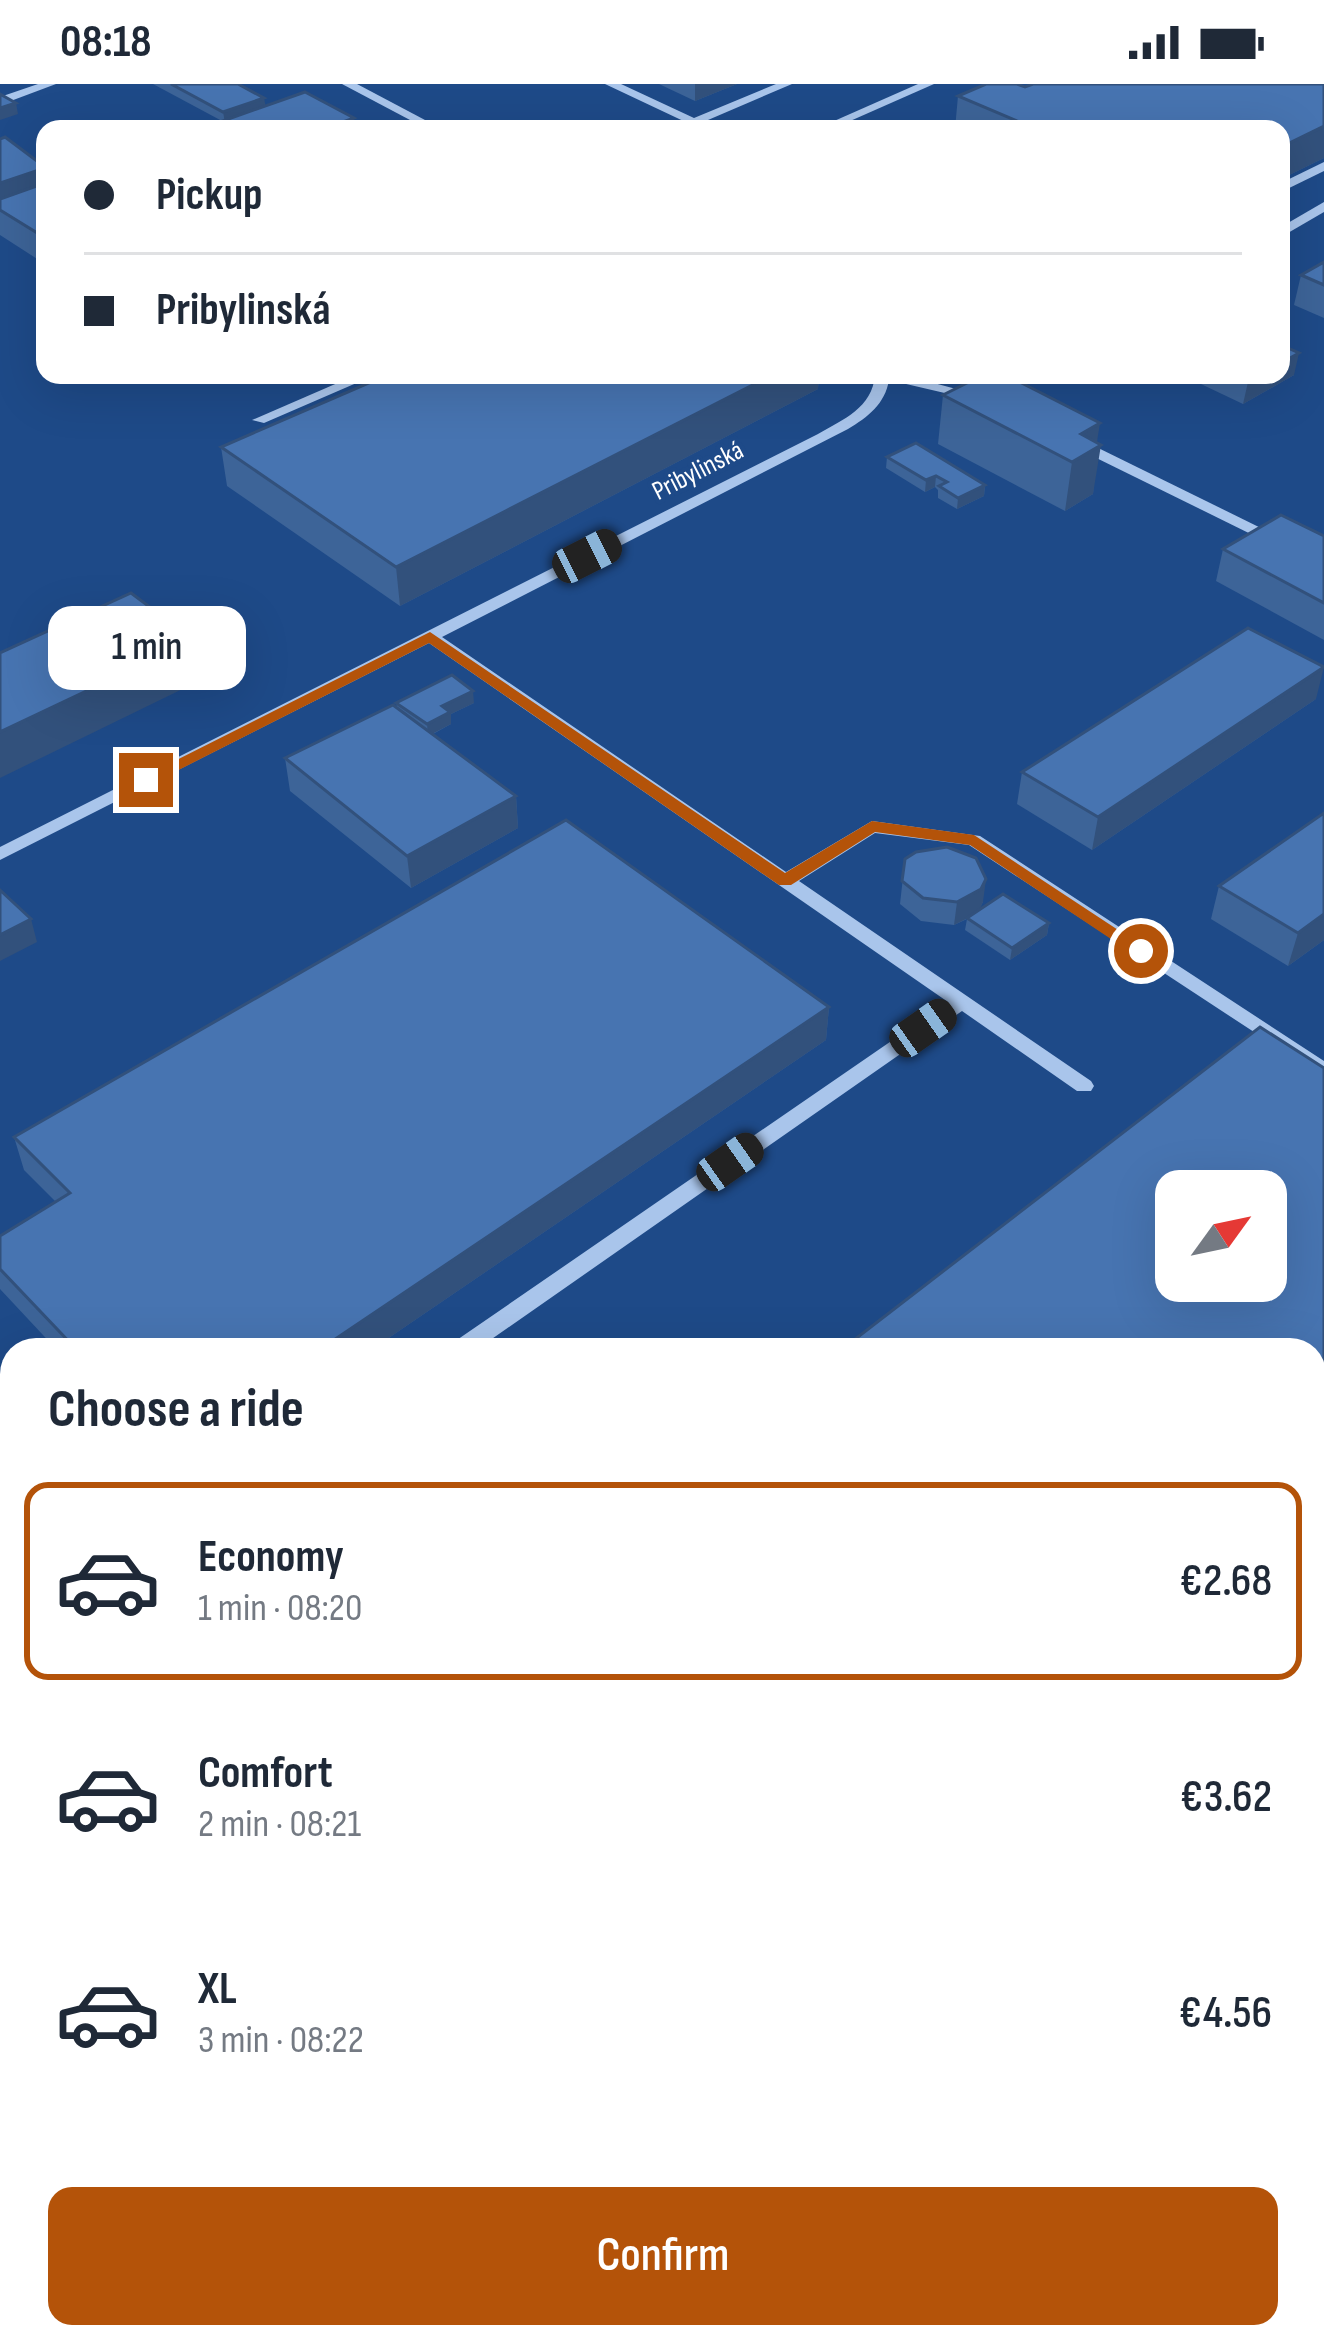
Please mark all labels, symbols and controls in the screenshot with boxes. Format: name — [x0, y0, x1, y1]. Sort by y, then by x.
text: 08:18 — [60, 15, 152, 70]
text: Pickup — [156, 168, 263, 223]
text: Pribylinská — [156, 283, 331, 338]
street label: Pribylinská — [647, 434, 749, 508]
car — [547, 524, 627, 588]
callout: 1 min — [47, 606, 245, 690]
text: 1 min — [112, 624, 182, 671]
route end — [119, 753, 173, 807]
route start — [1114, 924, 1168, 978]
car — [883, 993, 963, 1063]
car — [690, 1127, 770, 1197]
north arrow — [1155, 1170, 1287, 1302]
map controls — [1155, 1170, 1287, 1302]
text: Choose a ride — [48, 1377, 304, 1442]
icon: car — [54, 1527, 162, 1635]
text: Economy — [198, 1530, 344, 1585]
text: €2.68 — [1180, 1554, 1272, 1609]
text: 1 min · 08:20 — [198, 1585, 362, 1632]
icon: car — [54, 1743, 162, 1851]
text: Comfort — [198, 1746, 333, 1801]
text: €3.62 — [1180, 1770, 1272, 1825]
text: 2 min · 08:21 — [198, 1801, 361, 1848]
icon: car — [54, 1959, 162, 2067]
text: XL — [198, 1962, 237, 2017]
text: €4.56 — [1179, 1986, 1272, 2041]
text: 3 min · 08:22 — [198, 2017, 364, 2064]
button: Confirm — [48, 2187, 1278, 2325]

